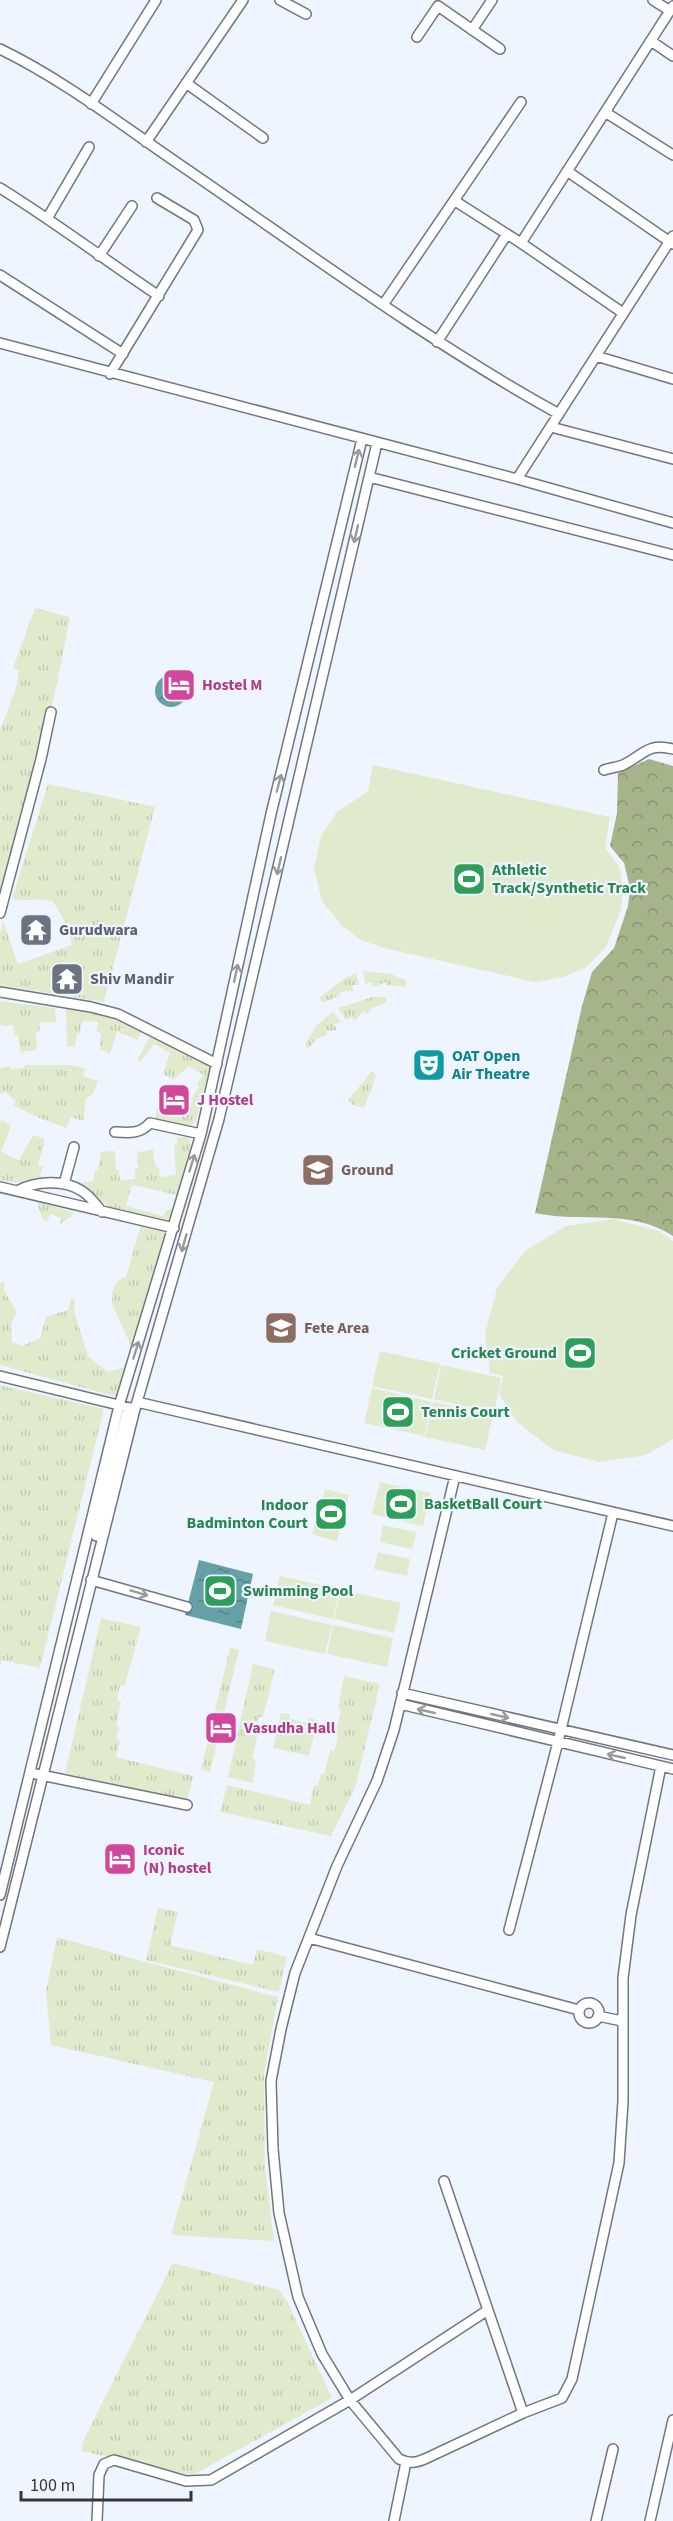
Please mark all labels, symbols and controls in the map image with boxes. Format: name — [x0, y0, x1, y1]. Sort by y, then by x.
one-way arrow — [352, 449, 364, 468]
one-way arrow — [349, 524, 361, 543]
hotel icon: Hostel M — [161, 667, 197, 703]
place label: Hostel M — [202, 674, 262, 696]
one-way arrow — [274, 774, 286, 793]
one-way arrow — [272, 857, 284, 876]
place label: Athletic Track/Synthetic Track — [491, 859, 646, 899]
sports icon: Athletic Track/Synthetic Track — [451, 861, 487, 897]
temple icon: Gurudwara — [18, 912, 54, 948]
place label: Gurudwara — [59, 919, 138, 941]
temple icon: Shiv Mandir — [49, 961, 85, 997]
one-way arrow — [231, 964, 243, 983]
place label: Shiv Mandir — [90, 968, 174, 990]
place label: OAT Open Air Theatre — [451, 1045, 530, 1085]
theatre icon: OAT Open Air Theatre — [411, 1047, 447, 1083]
hotel icon: J Hostel — [156, 1082, 192, 1118]
place label: J Hostel — [197, 1089, 254, 1111]
school or university icon: Ground — [300, 1152, 336, 1188]
one-way arrow — [187, 1154, 198, 1173]
place label: Ground — [341, 1159, 394, 1181]
one-way arrow — [178, 1233, 189, 1252]
school or university icon: Fete Area — [263, 1310, 299, 1346]
place label: Fete Area — [304, 1317, 369, 1339]
sports icon: Cricket Ground — [562, 1335, 598, 1371]
one-way arrow — [131, 1341, 142, 1360]
place label: Cricket Ground — [451, 1342, 557, 1364]
sports icon: Tennis Court — [380, 1394, 416, 1430]
place label: Tennis Court — [421, 1401, 510, 1423]
sports icon: BasketBall Court — [383, 1486, 419, 1522]
place label: BasketBall Court — [424, 1493, 542, 1515]
place label: Indoor Badminton Court — [187, 1494, 309, 1534]
sports icon: Indoor Badminton Court — [313, 1496, 349, 1532]
sports icon: Swimming Pool — [202, 1573, 238, 1609]
place label: Swimming Pool — [243, 1580, 353, 1602]
one-way arrow — [129, 1588, 148, 1599]
one-way arrow — [417, 1704, 436, 1716]
hotel icon: Vasudha Hall — [203, 1710, 239, 1746]
one-way arrow — [490, 1711, 509, 1722]
place label: Vasudha Hall — [243, 1717, 336, 1739]
one-way arrow — [607, 1749, 626, 1761]
place label: Iconic (N) hostel — [143, 1839, 212, 1879]
hotel icon: Iconic (N) hostel — [102, 1841, 138, 1877]
scale bar — [21, 2464, 190, 2502]
text: 100 m — [30, 2473, 75, 2498]

